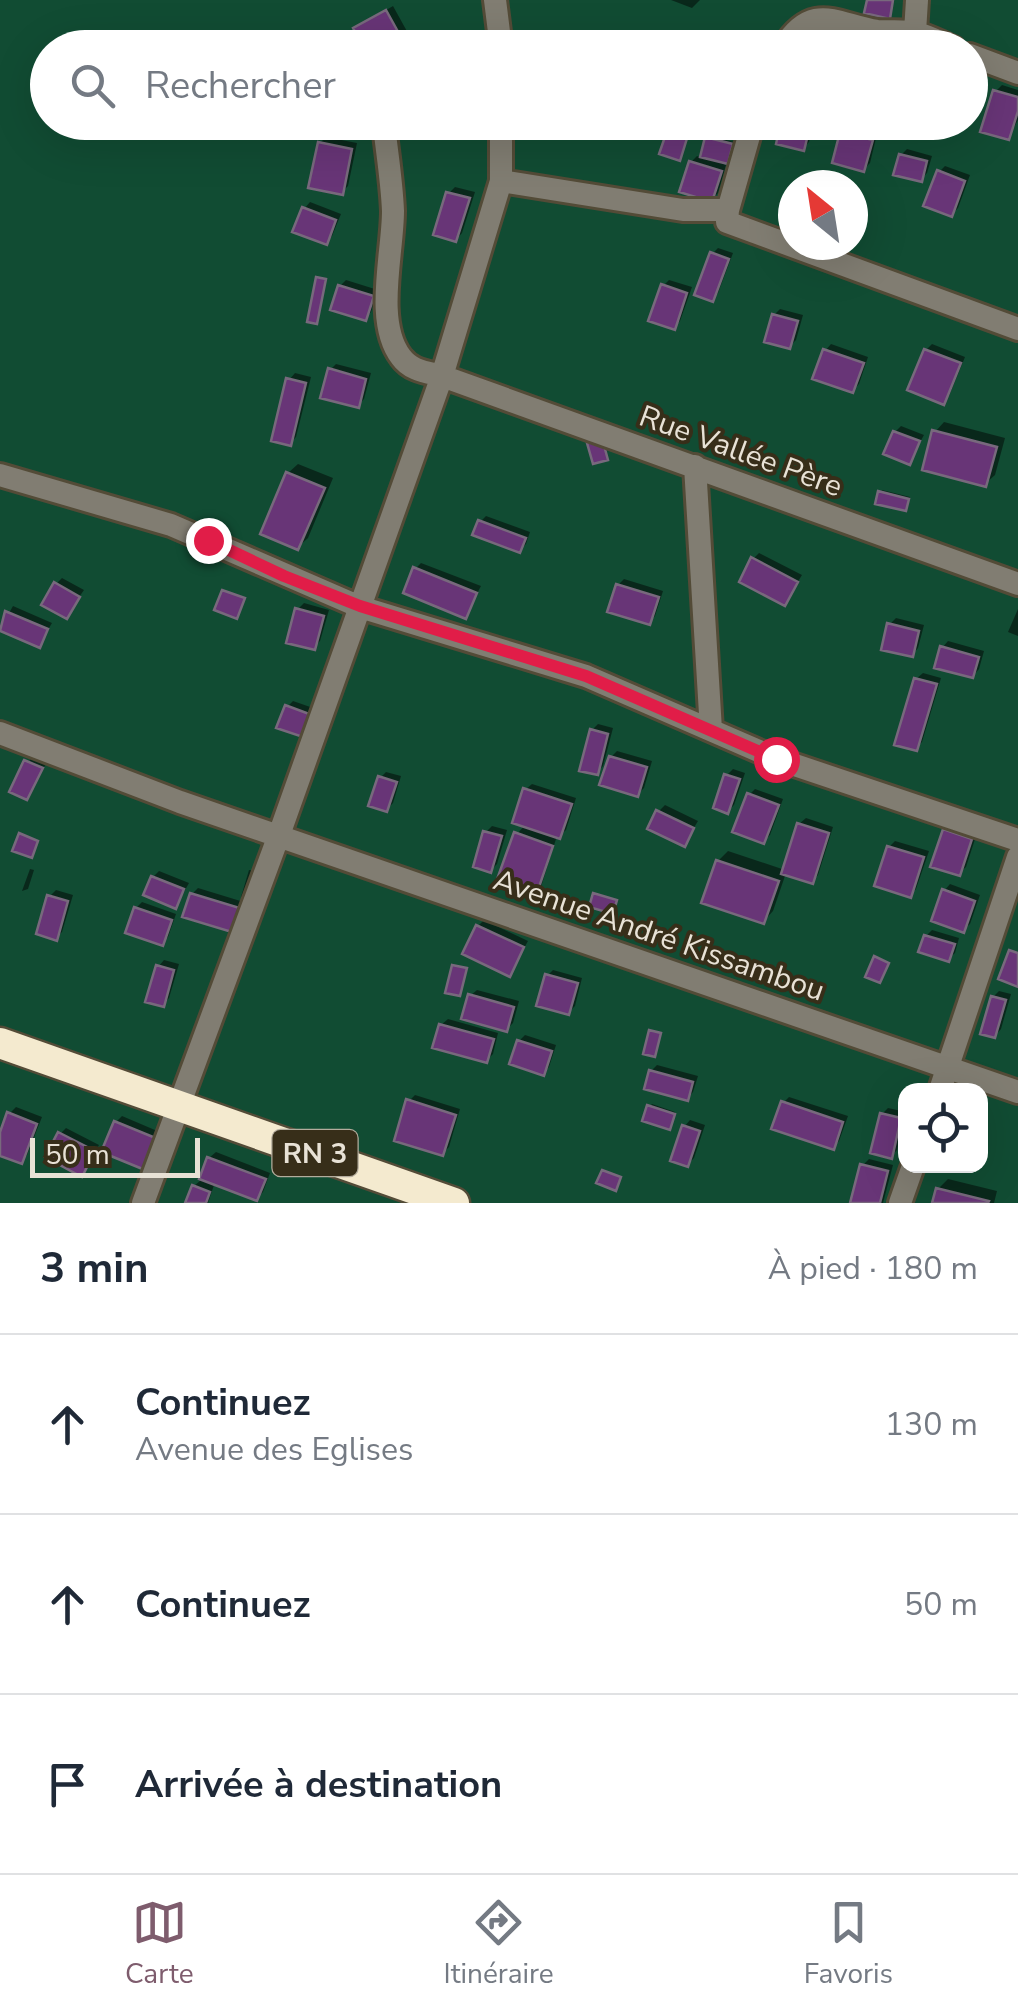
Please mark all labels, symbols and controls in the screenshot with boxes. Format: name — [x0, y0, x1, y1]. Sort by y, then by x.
search box — [30, 30, 988, 140]
icon: search — [65, 58, 120, 113]
text: Rechercher — [145, 60, 336, 111]
north arrow — [778, 170, 868, 260]
street label: Rue Vallée Père — [634, 396, 848, 507]
route end — [186, 518, 232, 564]
route start — [754, 737, 800, 783]
street label: Avenue André Kissambou — [488, 860, 830, 1011]
map controls — [898, 1083, 988, 1173]
button: locate — [898, 1083, 988, 1173]
road number: RN 3 — [272, 1130, 358, 1176]
scale bar — [30, 1133, 200, 1178]
text: 50 m — [45, 1136, 110, 1174]
text: 3 min — [40, 1240, 149, 1297]
text: À pied · 180 m — [768, 1247, 978, 1290]
text: Continuez — [135, 1377, 310, 1428]
icon: ahead — [40, 1397, 95, 1452]
text: 130 m — [885, 1403, 978, 1446]
text: Avenue des Eglises — [135, 1428, 413, 1471]
icon: ahead — [40, 1577, 95, 1632]
text: Continuez — [135, 1579, 310, 1630]
text: 50 m — [904, 1583, 978, 1626]
icon: arrive — [40, 1757, 95, 1812]
text: Arrivée à destination — [135, 1759, 502, 1810]
tab: Carte — [125, 1895, 194, 1993]
tab: Itinéraire — [444, 1895, 554, 1993]
tab: Favoris — [804, 1895, 893, 1993]

